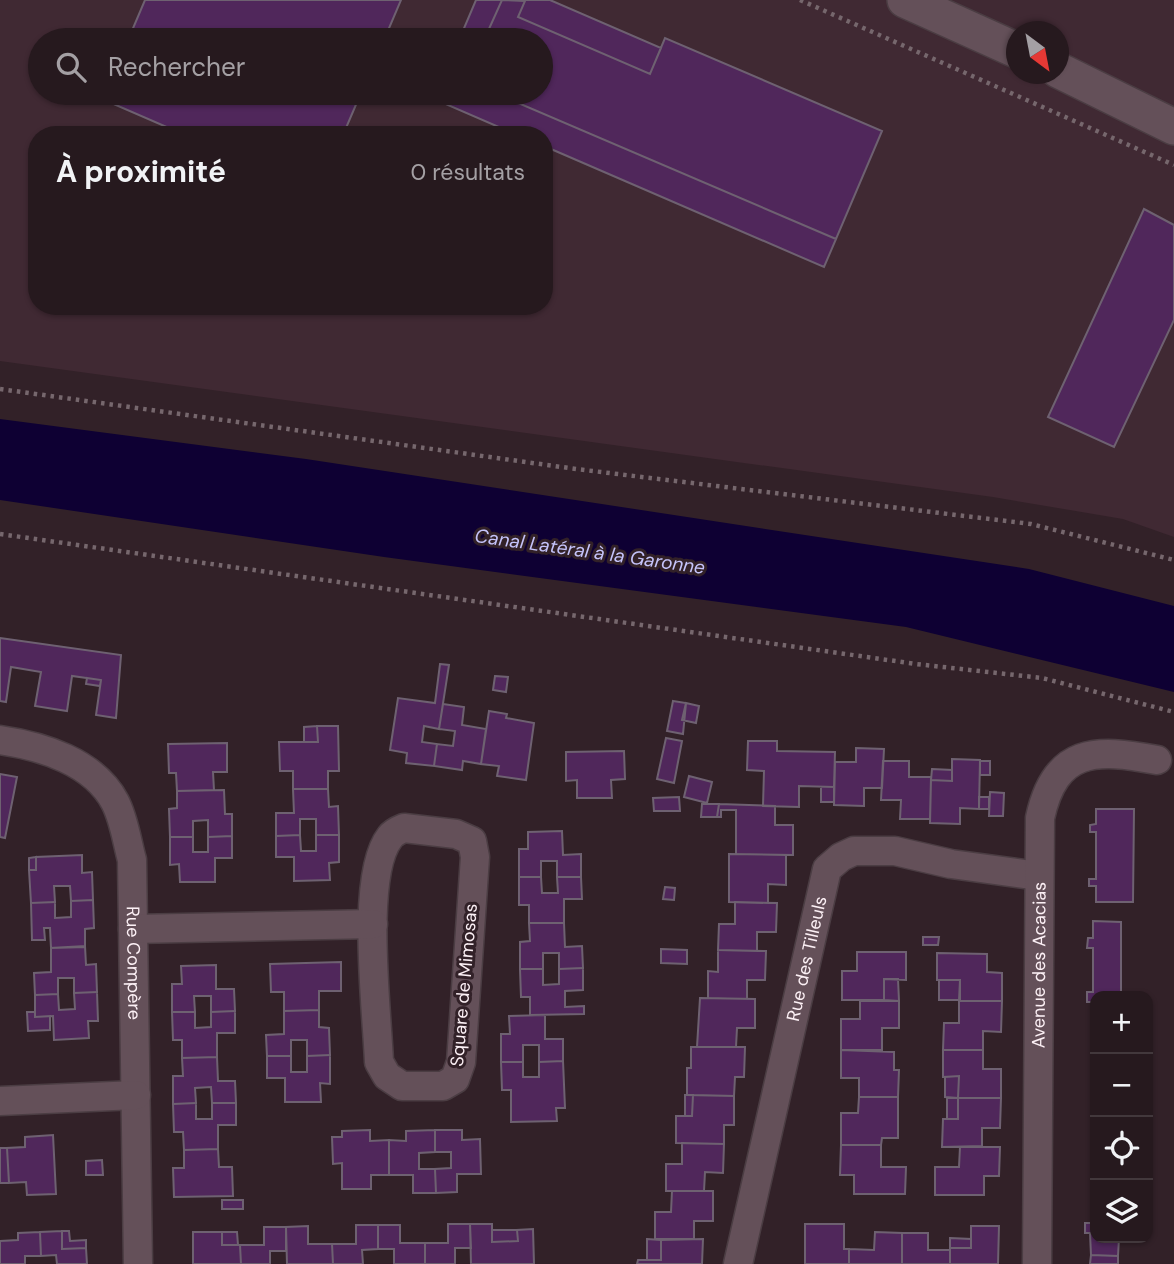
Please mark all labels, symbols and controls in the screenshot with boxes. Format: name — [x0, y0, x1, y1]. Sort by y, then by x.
north arrow — [1006, 21, 1069, 84]
search box — [28, 28, 553, 105]
icon: search — [52, 48, 90, 86]
text: Rechercher — [108, 50, 245, 84]
text: À proximité — [56, 152, 226, 191]
text: 0 résultats — [410, 157, 525, 187]
water label: Canal Latéral à la Garonne — [473, 523, 707, 580]
street label: Avenue des Acacias — [1026, 882, 1052, 1048]
street label: Rue des Tilleuls — [781, 894, 833, 1023]
street label: Square de Mimosas — [445, 903, 483, 1067]
street label: Rue Compère — [121, 906, 146, 1020]
map controls — [1090, 991, 1153, 1243]
button: + — [1090, 991, 1153, 1054]
button: − — [1090, 1054, 1153, 1117]
button: locate — [1090, 1117, 1153, 1180]
button: layers — [1090, 1180, 1153, 1243]

